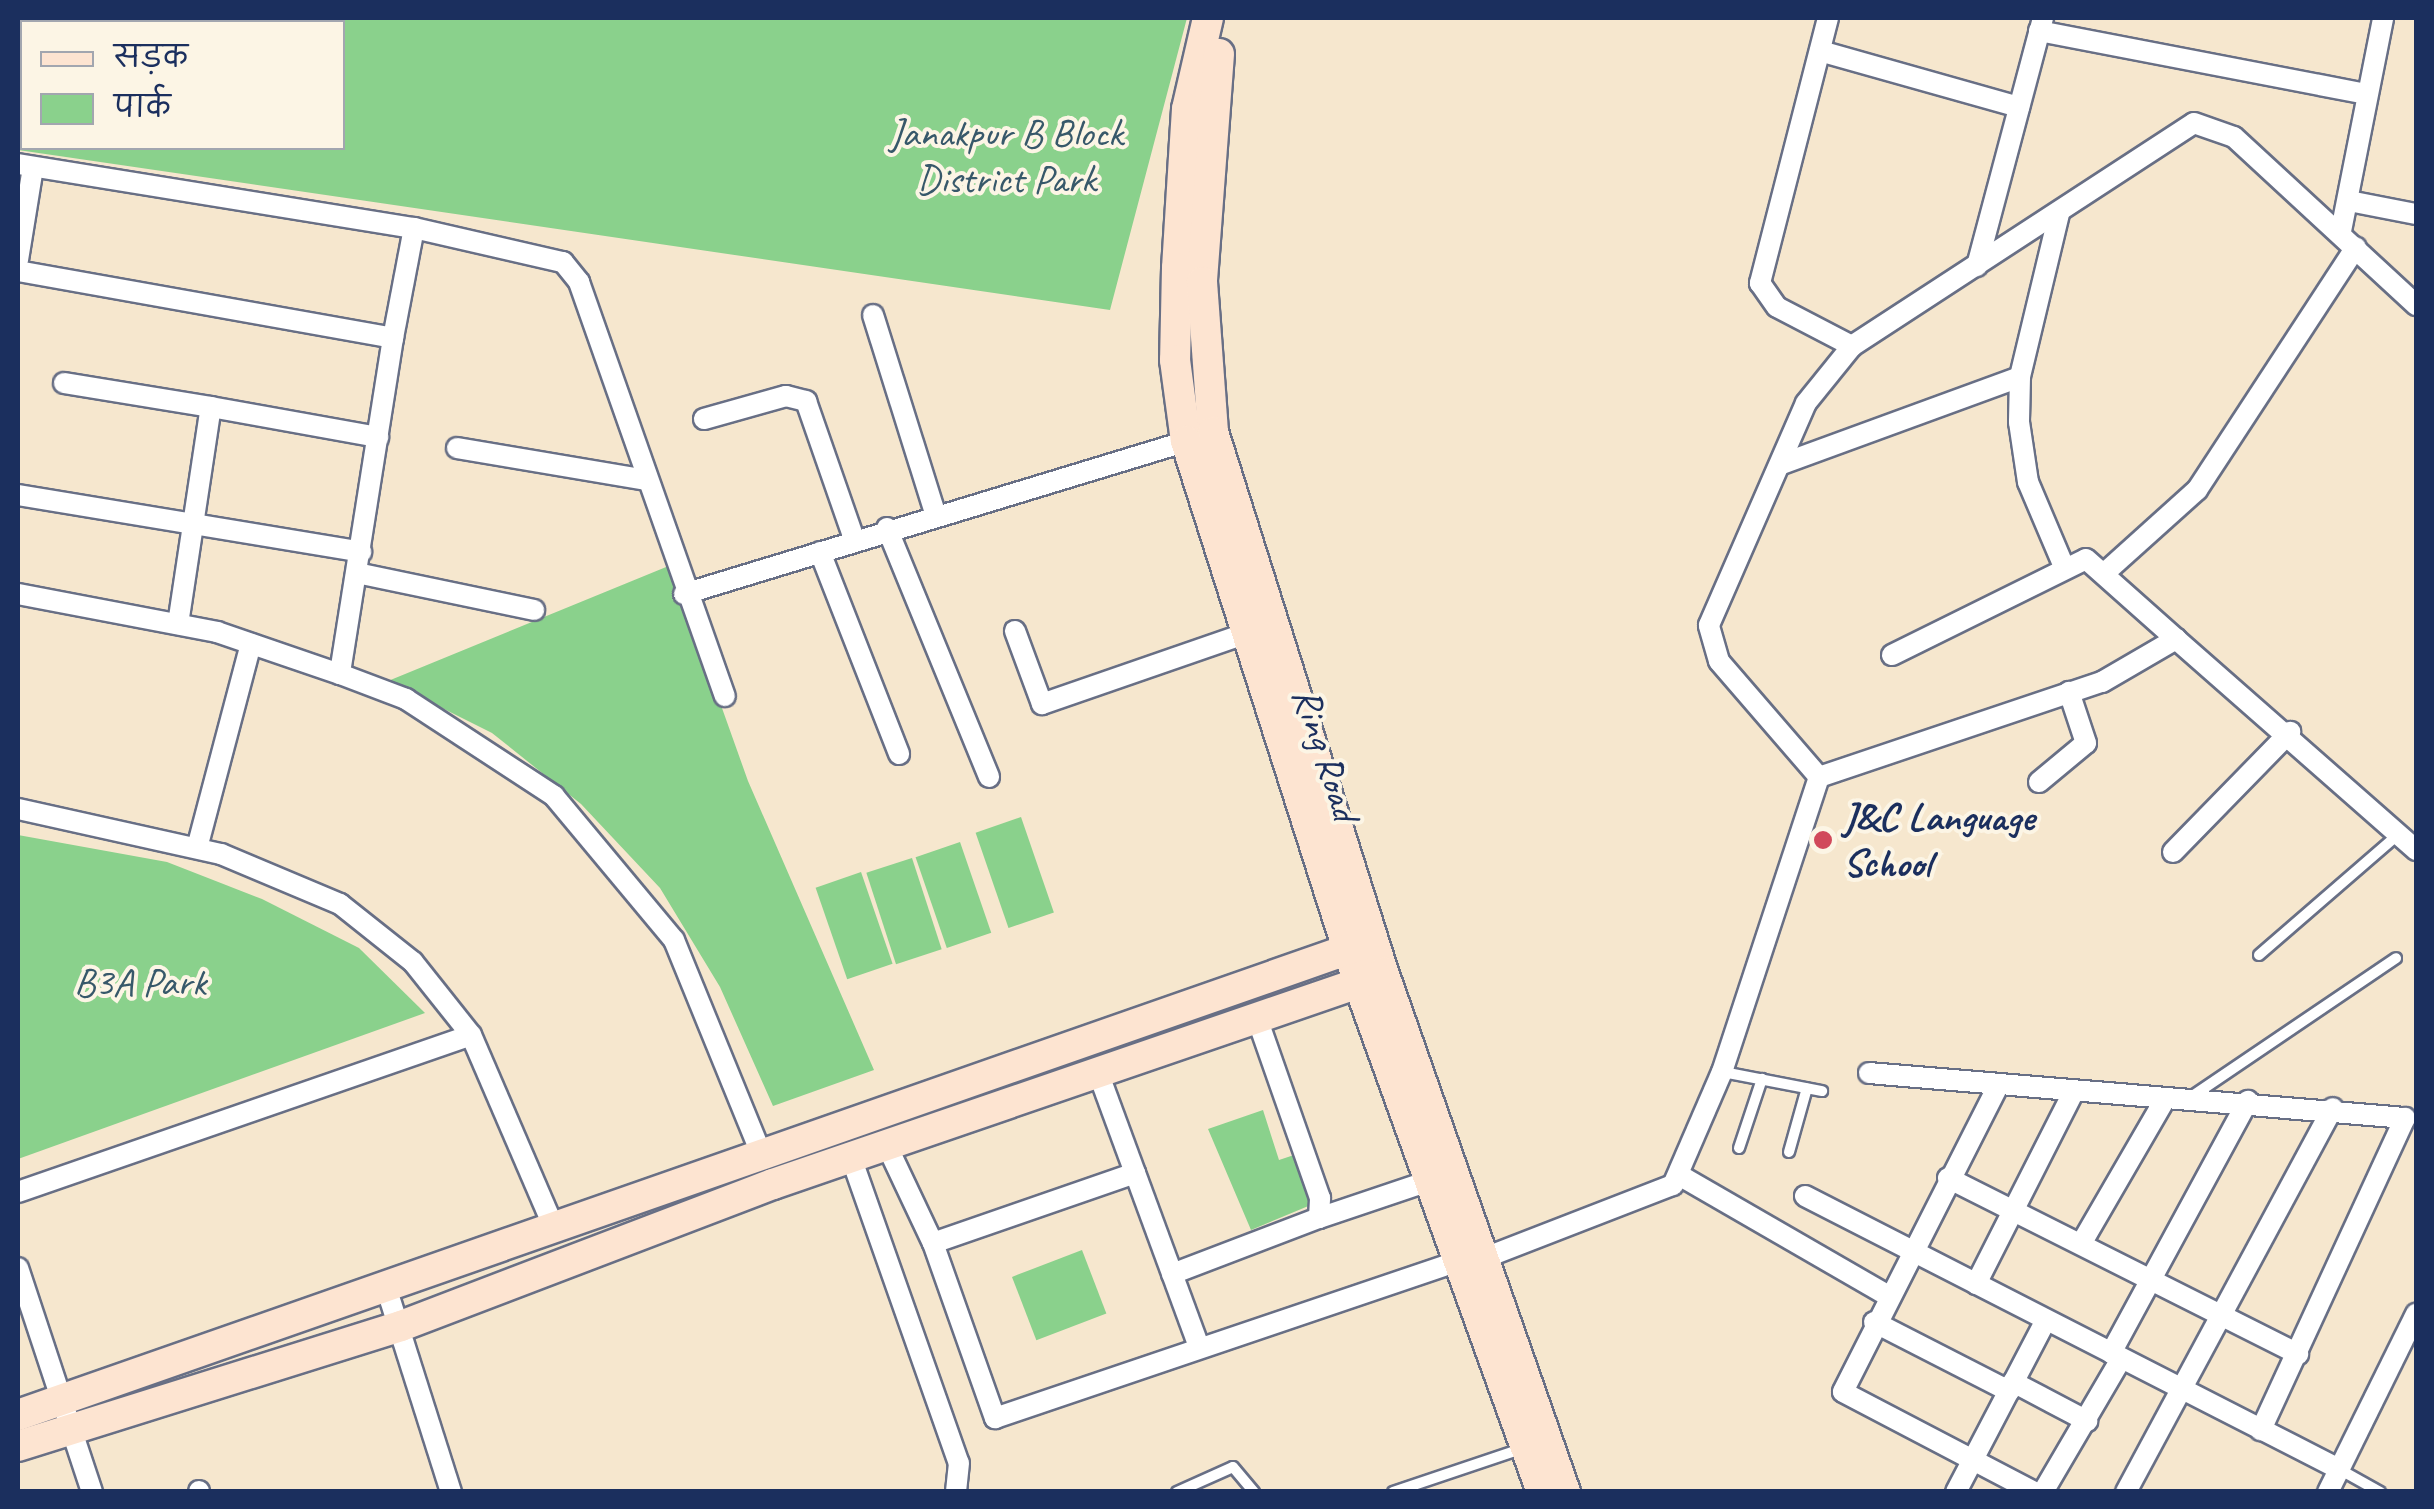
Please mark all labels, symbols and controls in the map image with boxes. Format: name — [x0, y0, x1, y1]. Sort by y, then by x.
legend — [20, 20, 345, 150]
text: सड़क — [114, 38, 188, 76]
text: पार्क — [114, 88, 171, 126]
park label: Janakpur B Block District Park — [889, 109, 1123, 203]
street label: Ring Road — [1282, 681, 1370, 827]
place label: J&C Language School — [1843, 793, 2034, 887]
marker: J&C Language School — [1812, 829, 1834, 851]
park label: B3A Park — [74, 958, 206, 1006]

